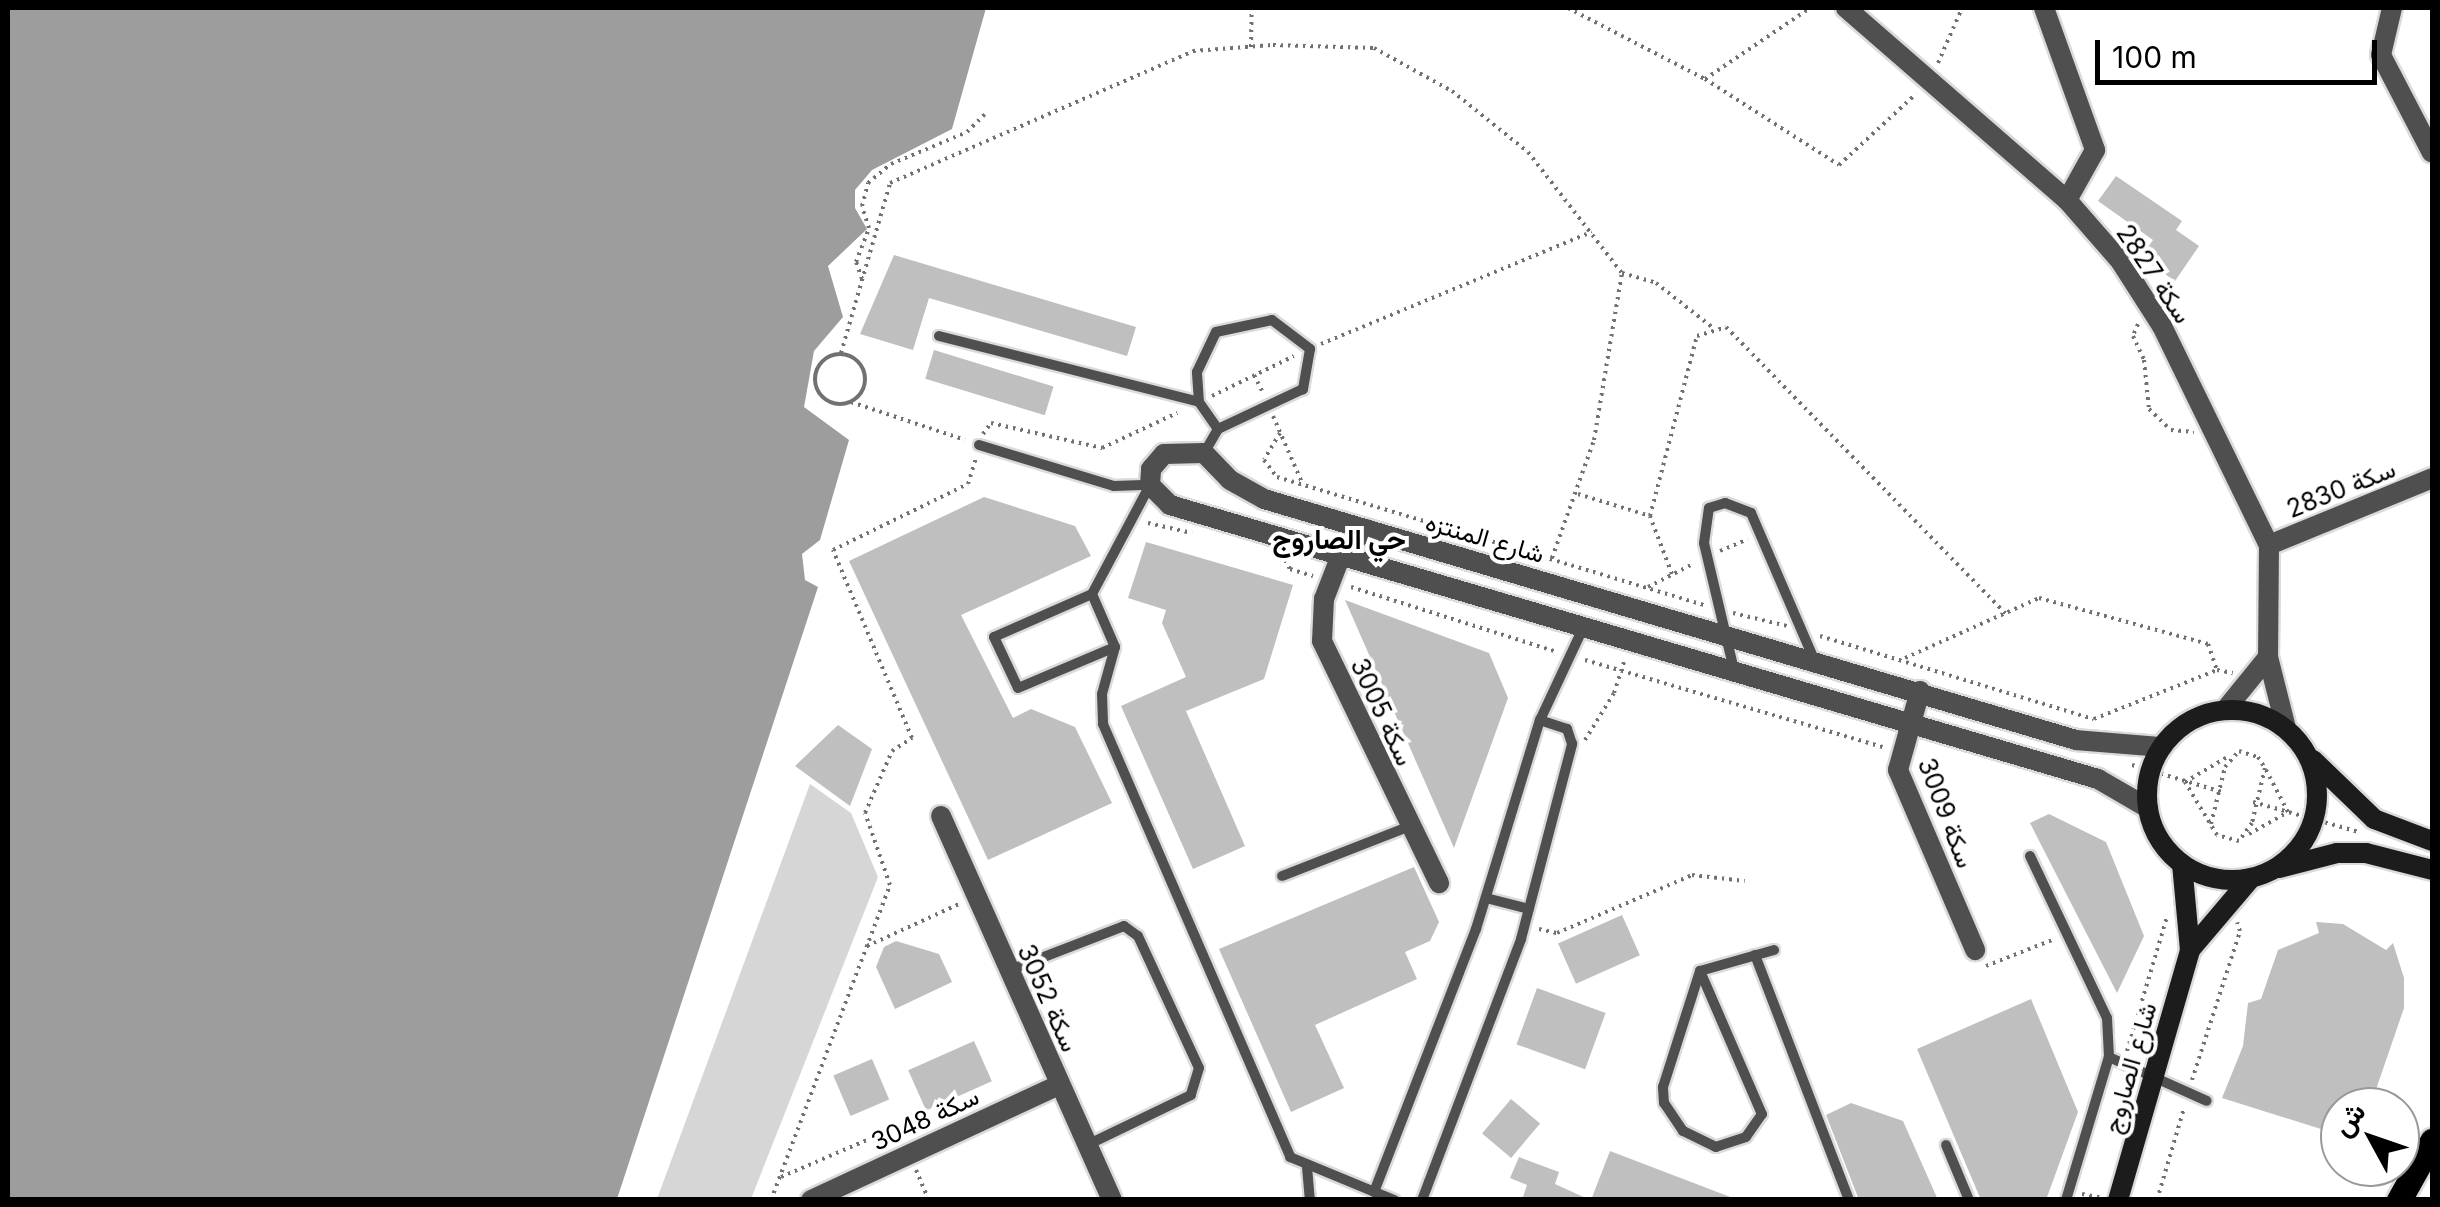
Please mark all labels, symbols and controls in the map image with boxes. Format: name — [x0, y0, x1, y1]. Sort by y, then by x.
scale bar — [2100, 20, 2382, 82]
text: 100 m — [2112, 39, 2197, 75]
street label: سكة 2827 — [2110, 219, 2198, 329]
street label: سكة 2830 — [2282, 454, 2400, 524]
street label: شارع المنتزه — [1422, 507, 1548, 569]
district label: حي الصاروج — [1272, 522, 1406, 556]
street label: سكة 3005 — [1344, 654, 1420, 770]
street label: سكة 3009 — [1911, 754, 1981, 872]
street label: سكة 3052 — [1011, 940, 1085, 1056]
street label: شارع الصاروج — [2097, 999, 2163, 1137]
street label: سكة 3048 — [866, 1081, 984, 1157]
north arrow — [2320, 1087, 2420, 1187]
text: ش — [2325, 1095, 2372, 1143]

